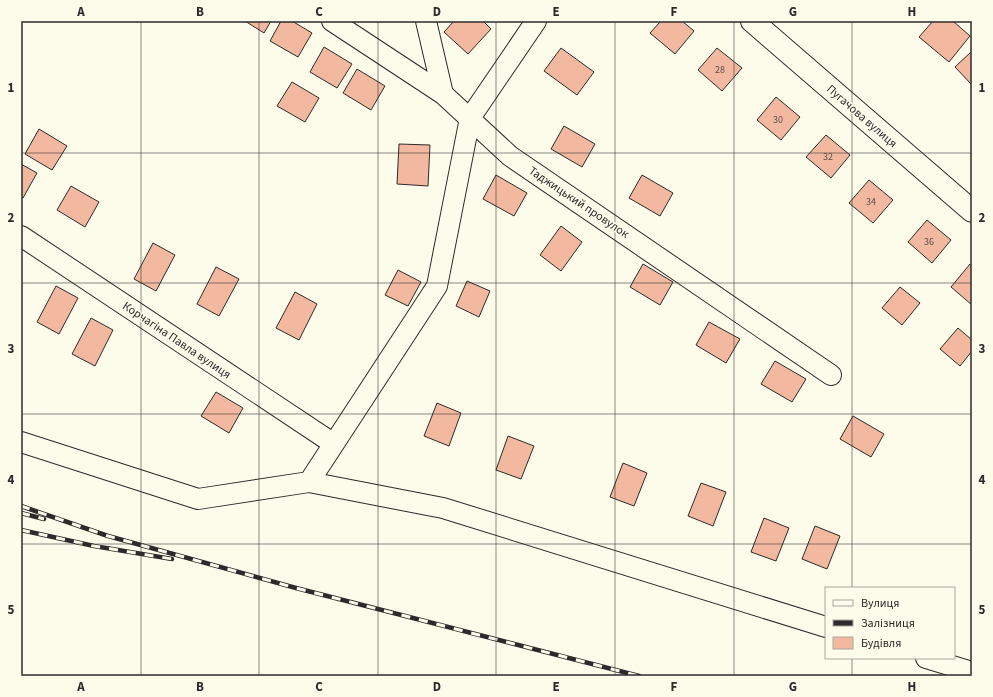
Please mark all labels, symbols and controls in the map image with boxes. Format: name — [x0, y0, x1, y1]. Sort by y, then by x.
text: A — [76, 3, 85, 21]
text: B — [196, 3, 204, 21]
text: C — [315, 3, 323, 21]
text: D — [433, 3, 441, 21]
text: E — [552, 3, 560, 21]
text: F — [671, 3, 678, 21]
text: G — [789, 3, 797, 21]
text: H — [908, 3, 916, 21]
house number: 28 — [715, 63, 725, 77]
text: 1 — [8, 79, 15, 97]
text: 1 — [979, 79, 986, 97]
street label: Пугачова вулиця — [823, 81, 901, 152]
house number: 30 — [773, 113, 783, 127]
house number: 32 — [823, 150, 833, 164]
street label: Таджицький провулок — [525, 162, 632, 242]
house number: 34 — [866, 195, 876, 209]
text: 2 — [8, 209, 15, 227]
text: 2 — [979, 209, 986, 227]
house number: 36 — [924, 235, 934, 249]
street label: Корчагіна Павла вулиця — [119, 298, 234, 383]
text: 3 — [8, 340, 15, 358]
text: 3 — [979, 340, 986, 358]
text: 4 — [8, 471, 15, 489]
text: 4 — [979, 471, 986, 489]
legend — [825, 587, 955, 659]
text: Вулиця — [861, 595, 899, 612]
text: 5 — [8, 601, 15, 619]
text: 5 — [979, 601, 986, 619]
text: Залізниця — [861, 615, 915, 632]
text: Будівля — [861, 635, 901, 652]
text: A — [76, 678, 85, 696]
text: B — [196, 678, 204, 696]
text: C — [315, 678, 323, 696]
text: D — [433, 678, 441, 696]
text: E — [552, 678, 560, 696]
text: F — [671, 678, 678, 696]
text: G — [789, 678, 797, 696]
text: H — [908, 678, 916, 696]

